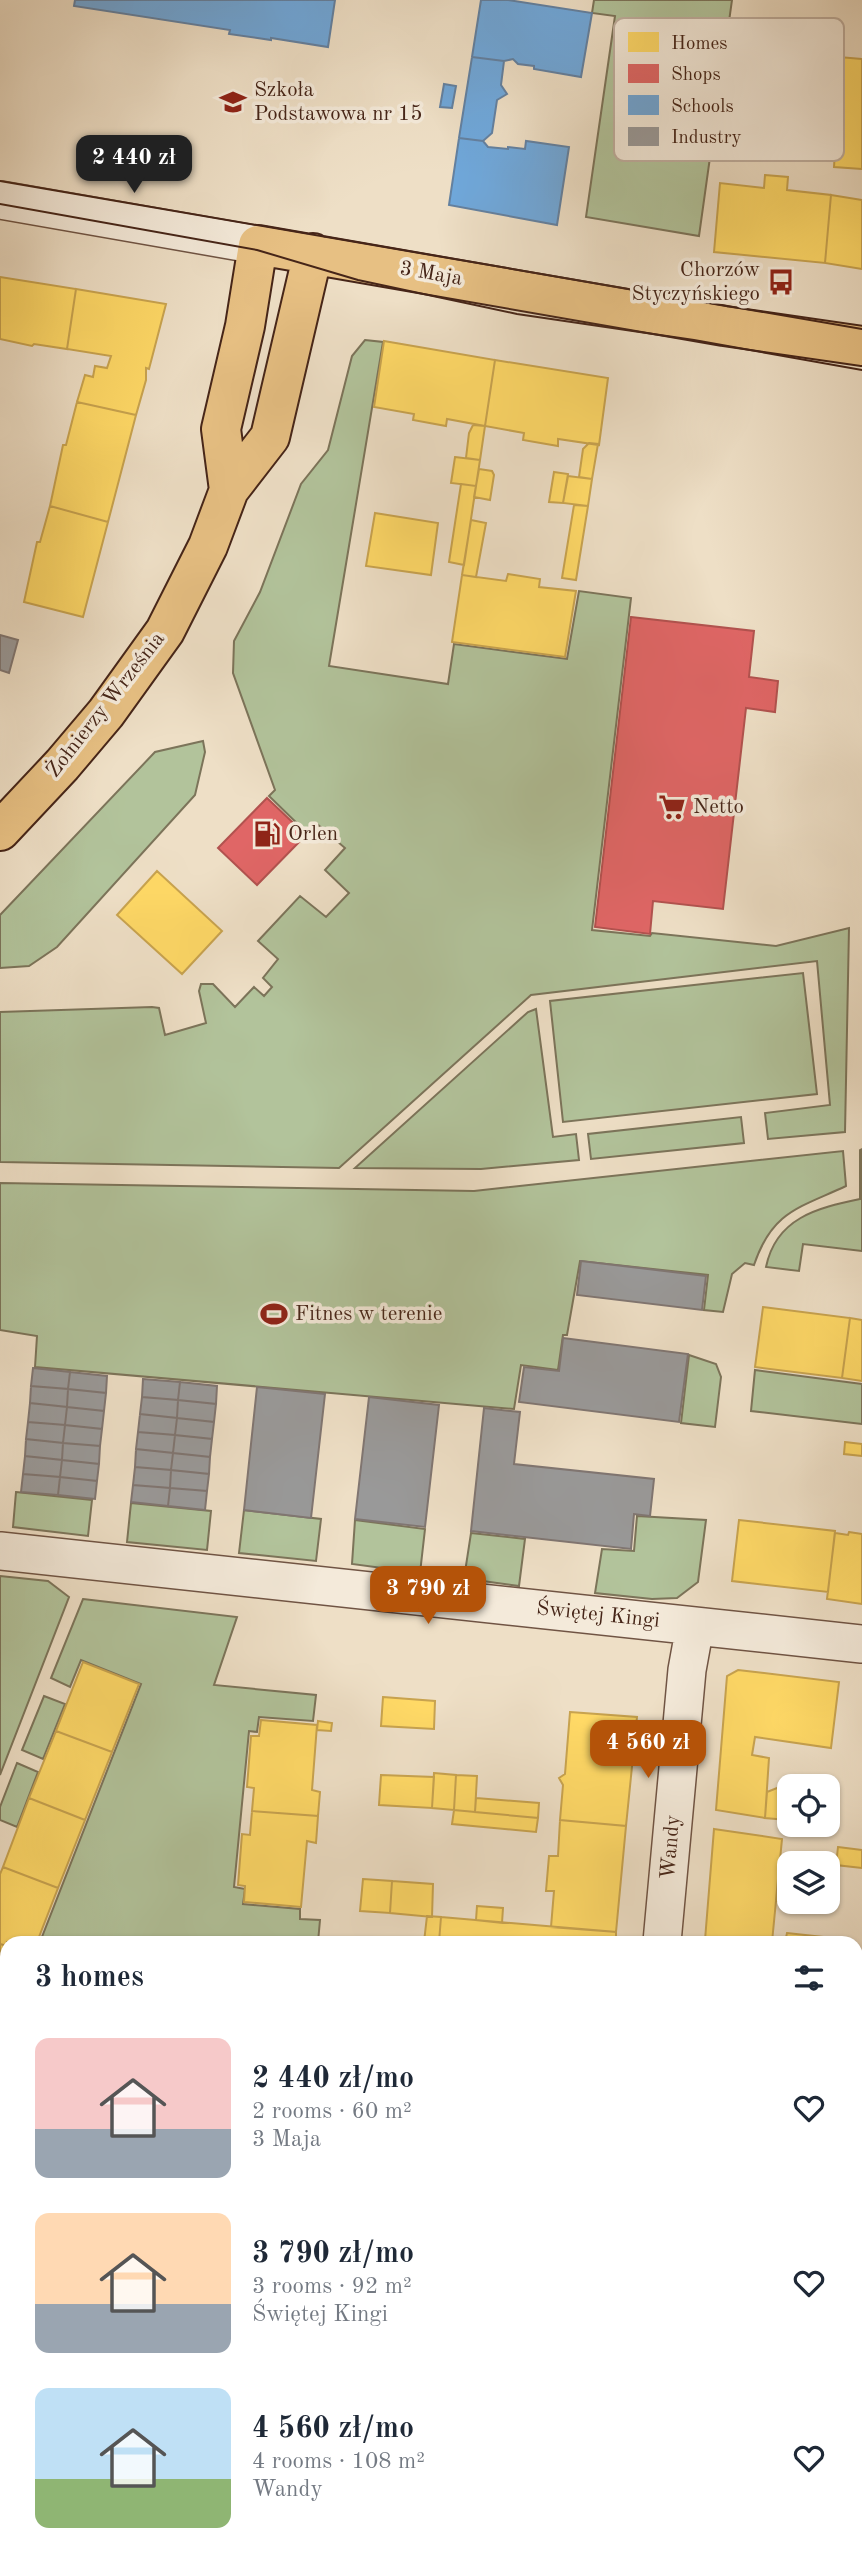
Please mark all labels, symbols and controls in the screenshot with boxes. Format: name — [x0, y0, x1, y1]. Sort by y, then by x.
legend — [614, 18, 844, 161]
text: Homes — [671, 35, 727, 54]
text: Shops — [671, 66, 721, 85]
place label: Szkoła Podstawowa nr 15 — [254, 80, 422, 125]
school or university icon: Szkoła Podstawowa nr 15 — [218, 87, 248, 117]
text: Schools — [671, 98, 734, 117]
text: Industry — [671, 129, 742, 148]
pin: 2 440 zł — [62, 136, 206, 195]
text: 2 440 zł — [92, 146, 176, 169]
street label: 3 Maja — [398, 258, 464, 290]
place label: Chorzów Styczyńskiego — [632, 260, 760, 305]
bus stop icon: Chorzów Styczyńskiego — [766, 267, 796, 297]
street label: Żołnierzy Września — [40, 626, 169, 782]
supermarket icon: Netto — [657, 792, 687, 822]
place label: Netto — [693, 797, 744, 818]
fuel station icon: Orlen — [252, 819, 282, 849]
place label: Orlen — [288, 824, 338, 845]
sports icon: Fitnes w terenie — [259, 1299, 289, 1329]
place label: Fitnes w terenie — [295, 1304, 442, 1325]
pin: 3 790 zł — [356, 1566, 500, 1626]
text: 3 790 zł — [386, 1577, 470, 1600]
street label: Świętej Kingi — [535, 1593, 661, 1632]
pin: 4 560 zł — [576, 1720, 720, 1780]
text: 4 560 zł — [606, 1731, 690, 1754]
map controls — [777, 1774, 840, 1914]
button: locate — [777, 1774, 840, 1837]
street label: Wandy — [658, 1814, 684, 1880]
button: layers — [777, 1851, 840, 1914]
icon: filters — [790, 1959, 828, 1997]
text: 3 homes — [35, 1963, 144, 1993]
text: 2 440 zł/mo — [252, 2064, 414, 2094]
icon: home — [91, 2066, 175, 2150]
icon: heart — [790, 2089, 828, 2127]
text: 2 rooms · 60 m² — [252, 2100, 412, 2123]
text: 3 Maja — [252, 2128, 321, 2151]
text: 3 790 zł/mo — [252, 2239, 414, 2269]
icon: home — [91, 2241, 175, 2325]
icon: heart — [790, 2264, 828, 2302]
text: 3 rooms · 92 m² — [252, 2275, 412, 2298]
text: Świętej Kingi — [252, 2303, 388, 2326]
text: 4 560 zł/mo — [252, 2414, 414, 2444]
icon: home — [91, 2416, 175, 2500]
icon: heart — [790, 2439, 828, 2477]
text: 4 rooms · 108 m² — [252, 2450, 425, 2473]
text: Wandy — [252, 2478, 323, 2501]

